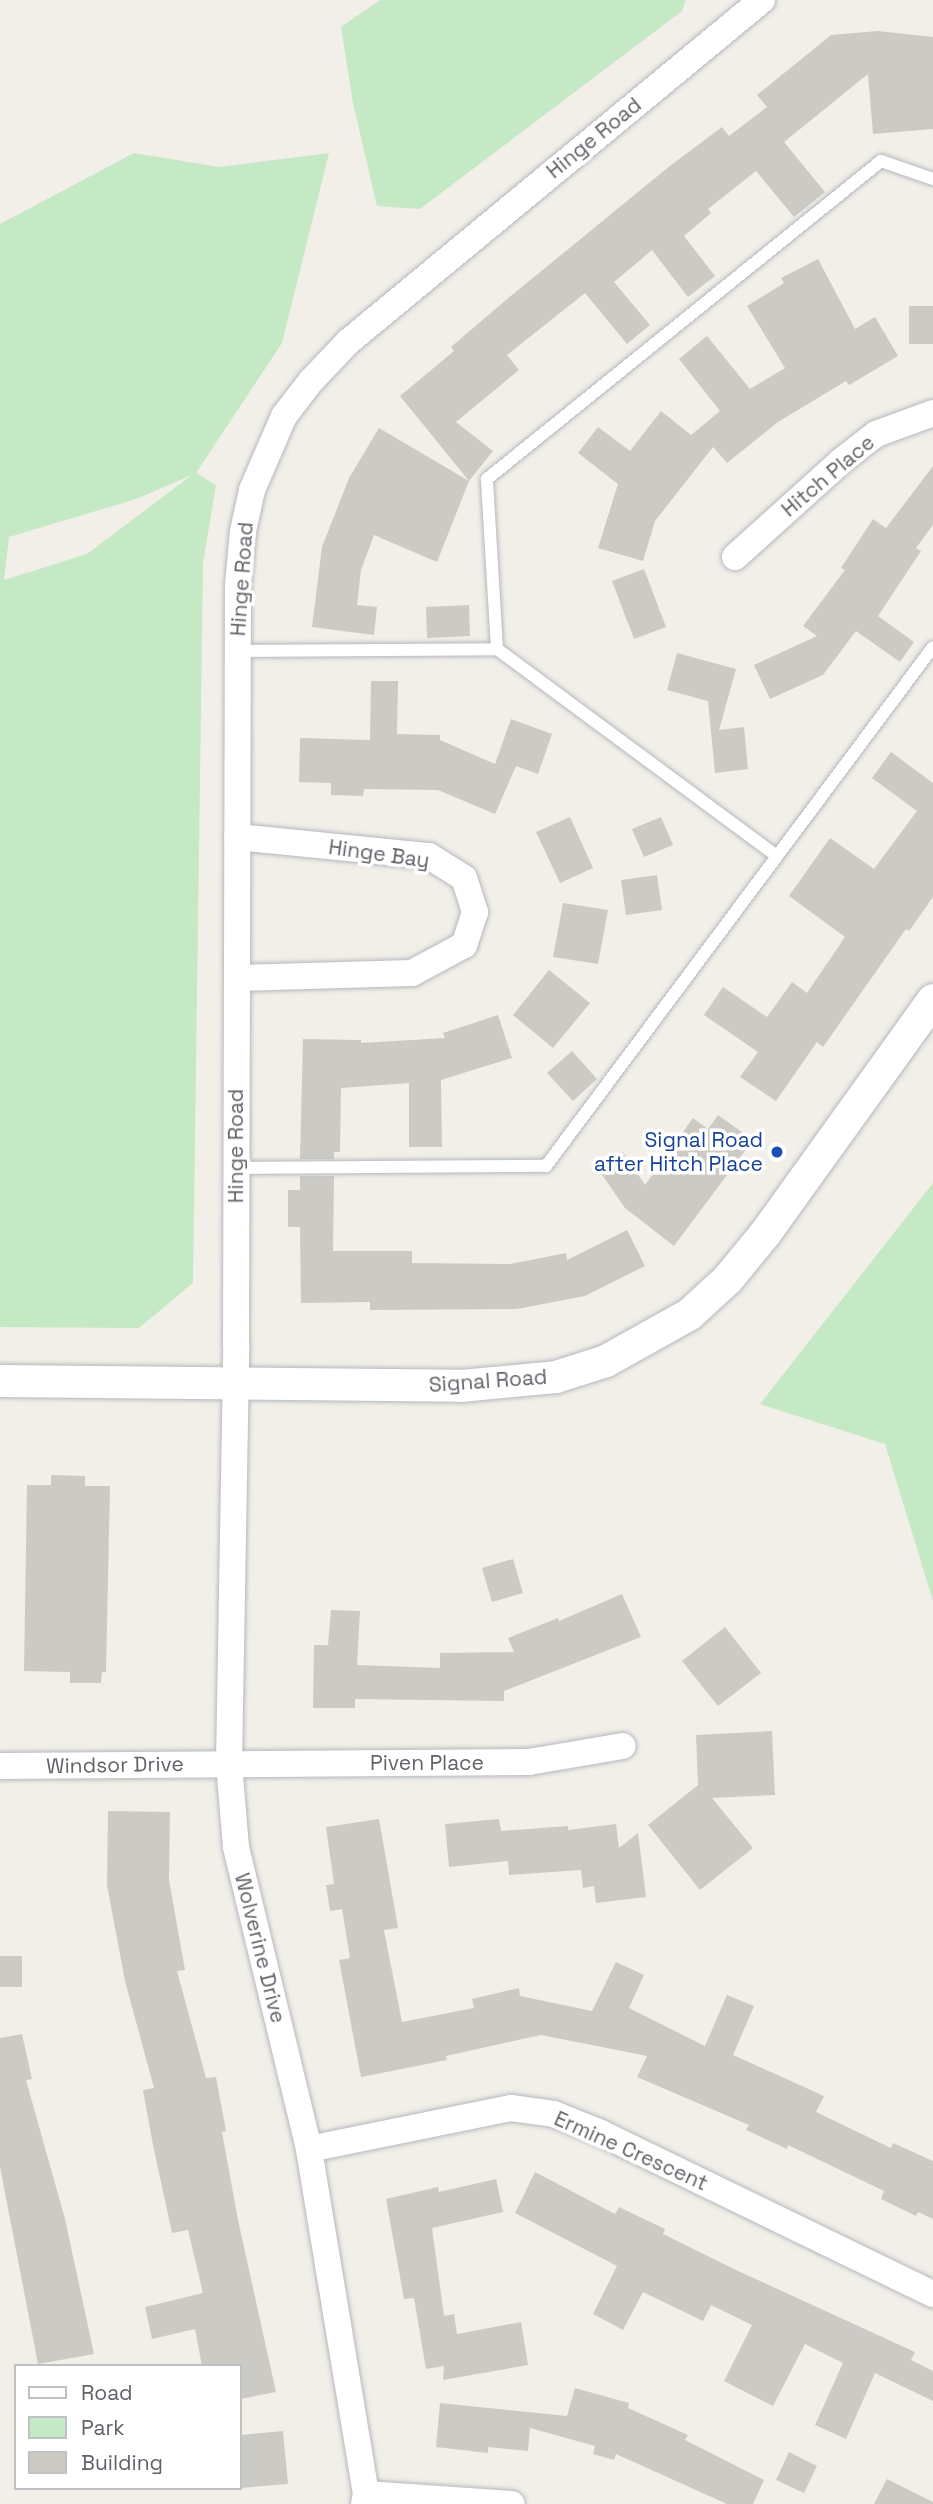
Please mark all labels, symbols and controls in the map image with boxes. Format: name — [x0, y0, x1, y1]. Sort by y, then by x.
street label: Hinge Road — [542, 92, 646, 184]
street label: Hitch Place — [776, 430, 880, 522]
street label: Hinge Road — [225, 521, 259, 637]
street label: Hinge Bay — [327, 834, 431, 874]
street label: Hinge Road — [223, 1089, 249, 1203]
place label: Signal Road after Hitch Place — [594, 1127, 763, 1177]
marker: Signal Road after Hitch Place — [769, 1144, 785, 1160]
street label: Signal Road — [428, 1364, 548, 1398]
street label: Piven Place — [370, 1750, 484, 1776]
street label: Windsor Drive — [46, 1751, 184, 1779]
street label: Wolverine Drive — [229, 1870, 291, 2026]
street label: Ermine Crescent — [550, 2106, 712, 2196]
legend — [14, 2364, 242, 2490]
text: Road — [81, 2379, 133, 2406]
text: Park — [81, 2414, 125, 2441]
text: Building — [81, 2449, 163, 2476]

